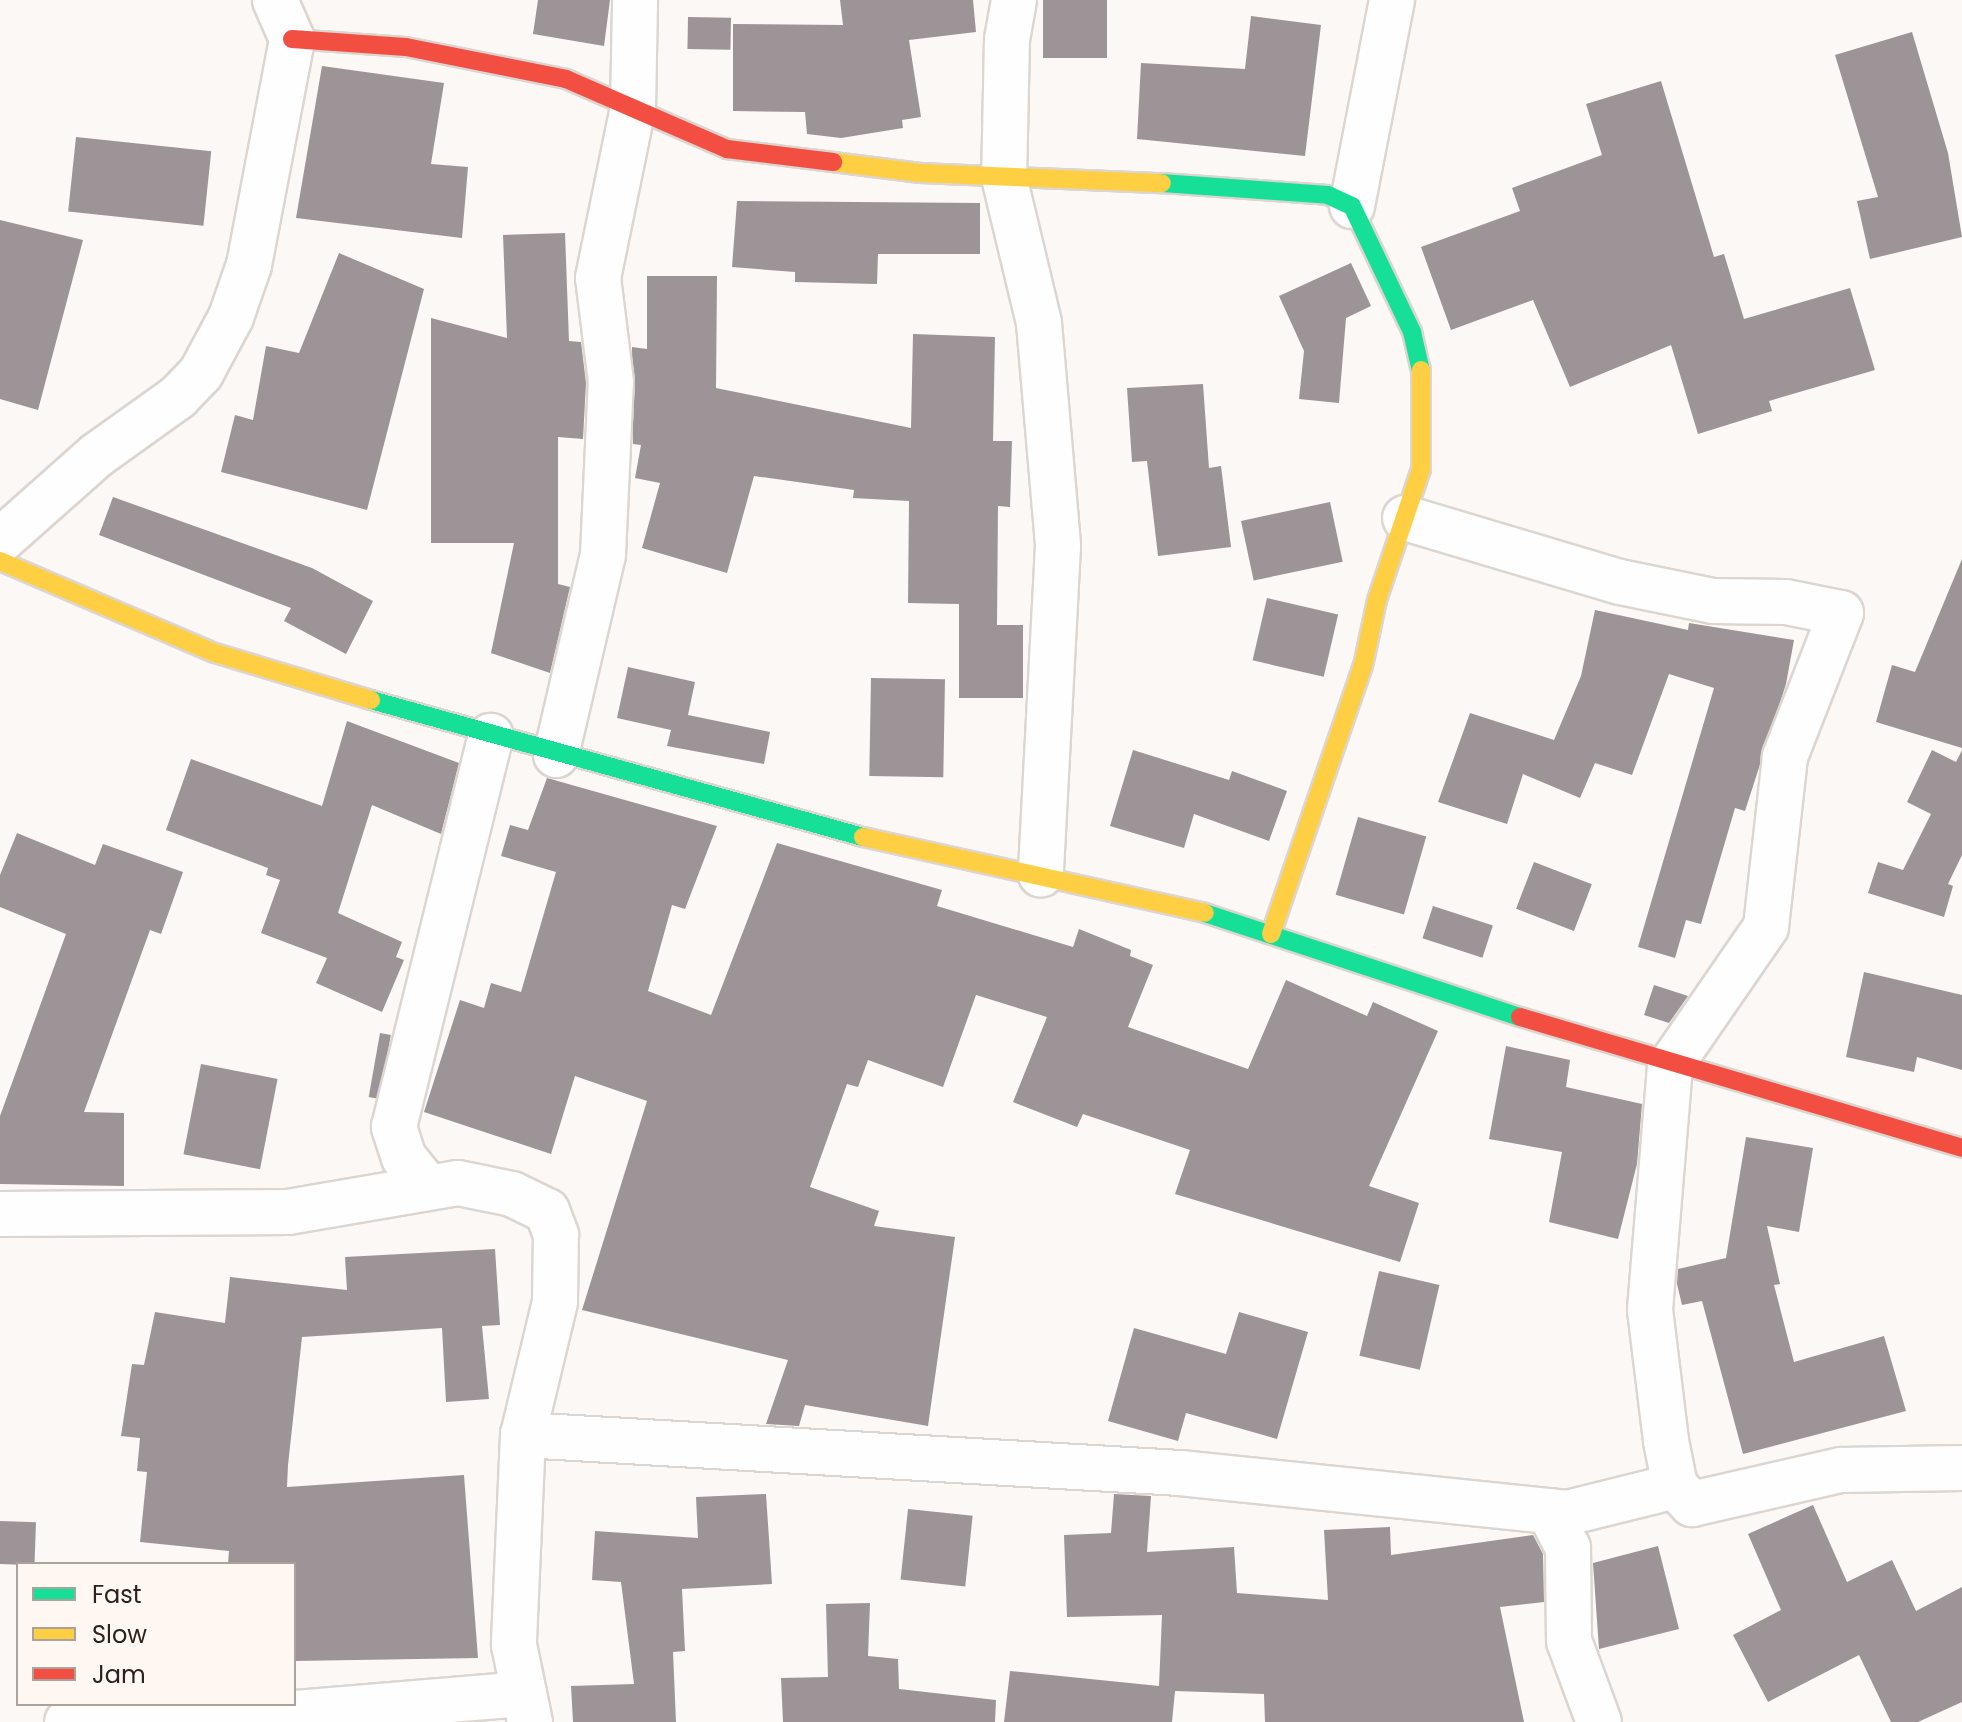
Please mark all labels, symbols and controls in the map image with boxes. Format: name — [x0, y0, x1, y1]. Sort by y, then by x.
legend — [16, 1562, 296, 1706]
text: Fast — [92, 1578, 142, 1611]
text: Slow — [92, 1618, 147, 1651]
text: Jam — [92, 1658, 146, 1691]

